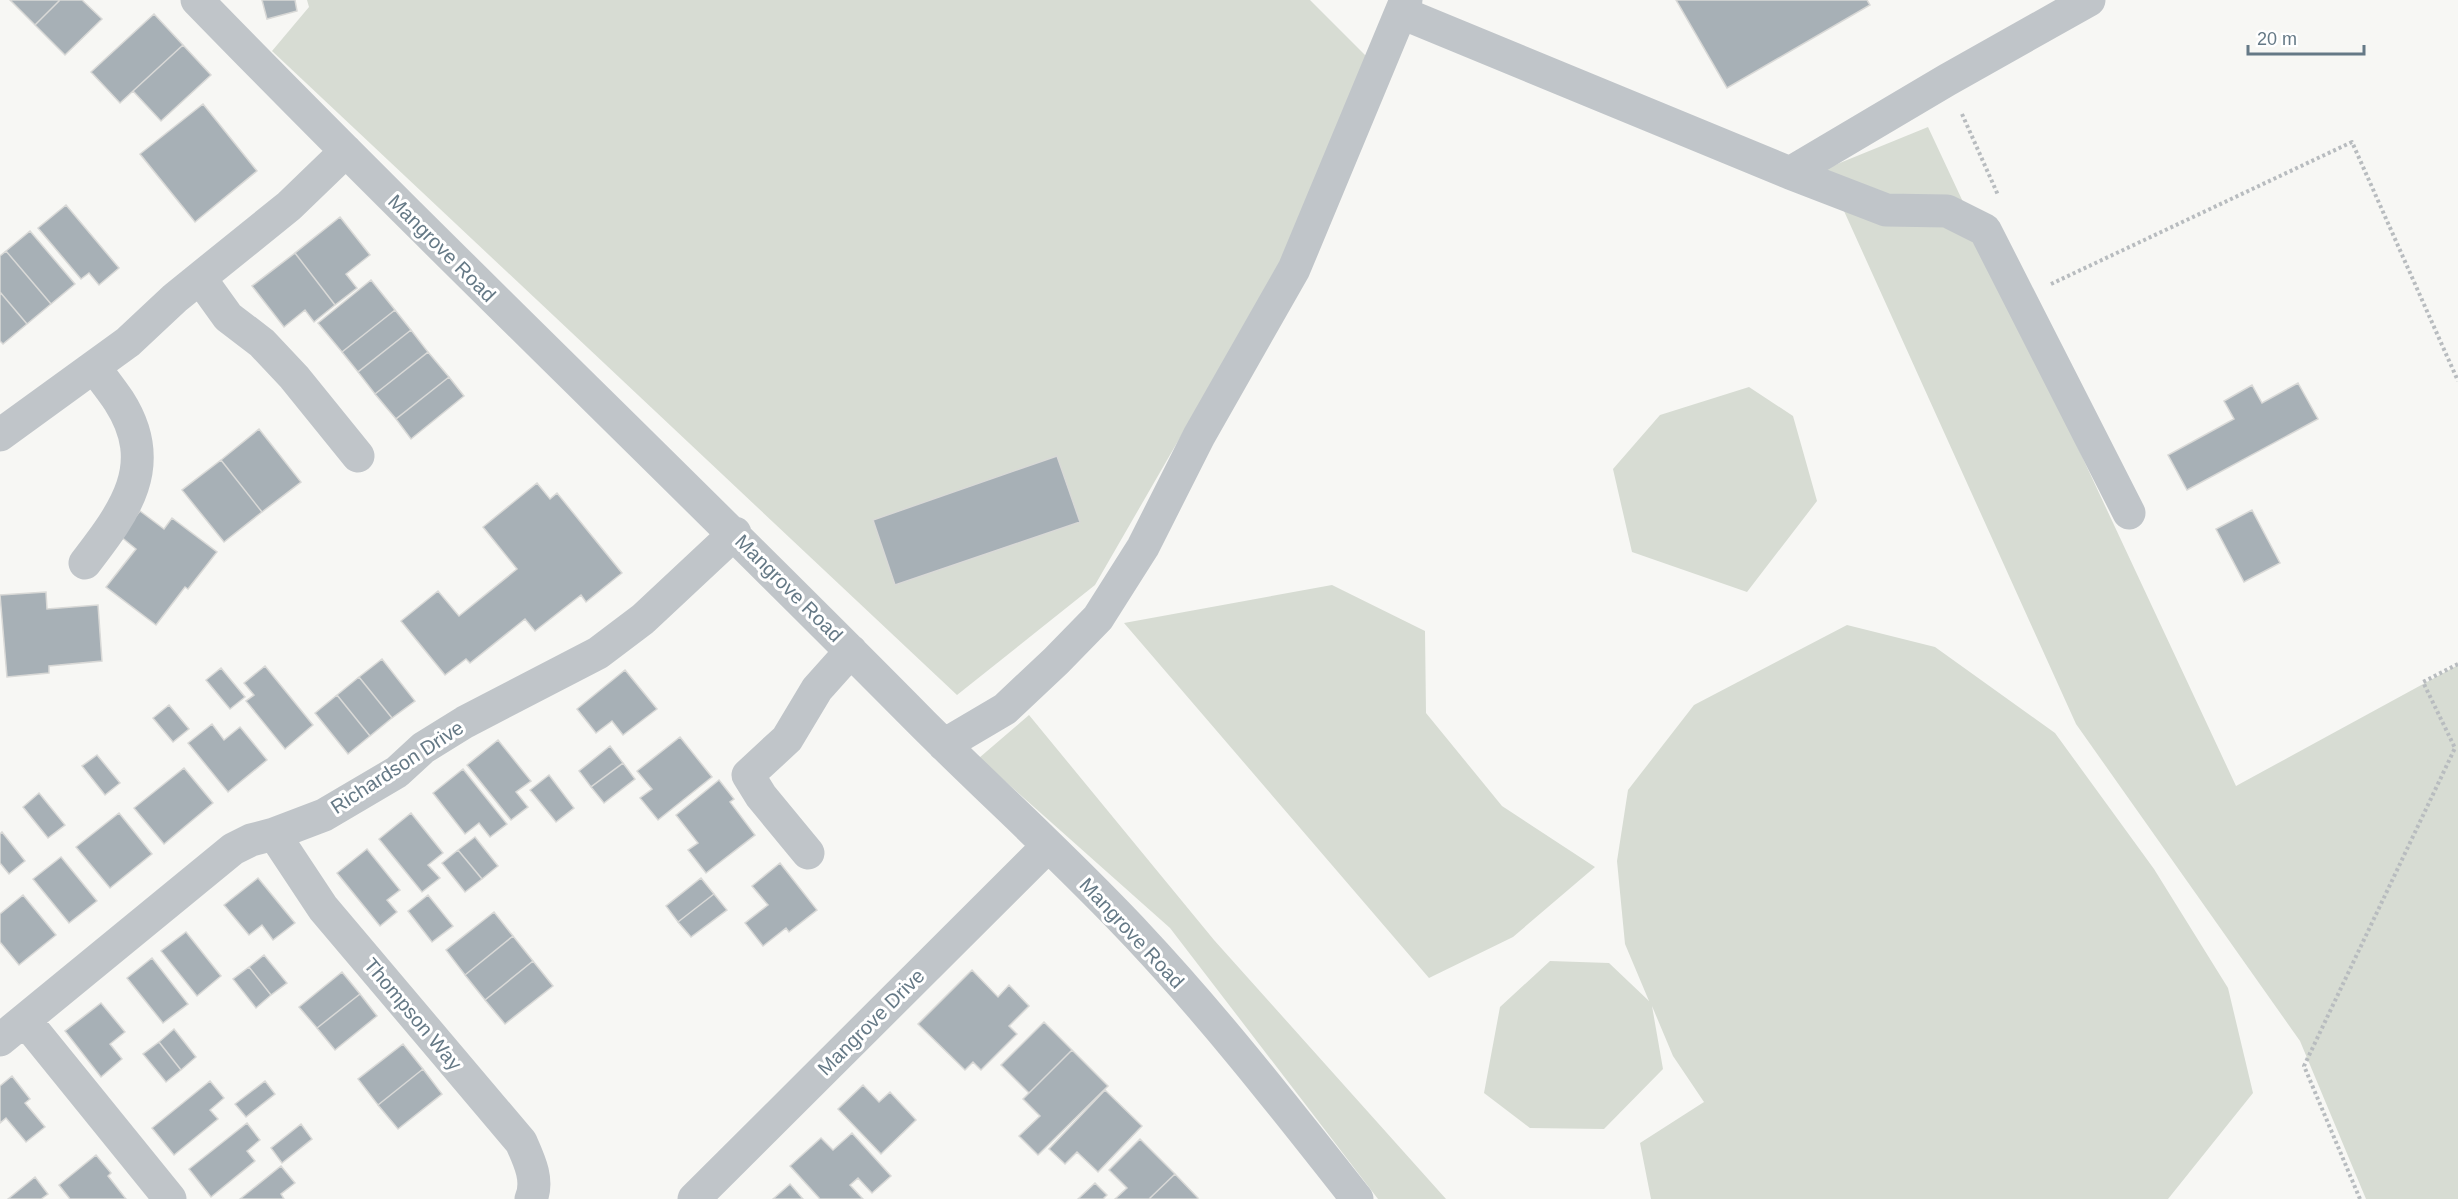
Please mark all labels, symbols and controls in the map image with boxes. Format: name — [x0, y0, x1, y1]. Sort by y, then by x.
scale bar — [2248, 18, 2364, 56]
text: 20 m — [2257, 29, 2297, 49]
street label: Mangrove Road — [384, 190, 500, 306]
street label: Mangrove Road — [731, 530, 847, 646]
street label: Richardson Drive — [327, 716, 467, 818]
street label: Mangrove Road — [1075, 873, 1189, 993]
street label: Thompson Way — [360, 954, 466, 1074]
street label: Mangrove Drive — [813, 964, 929, 1080]

